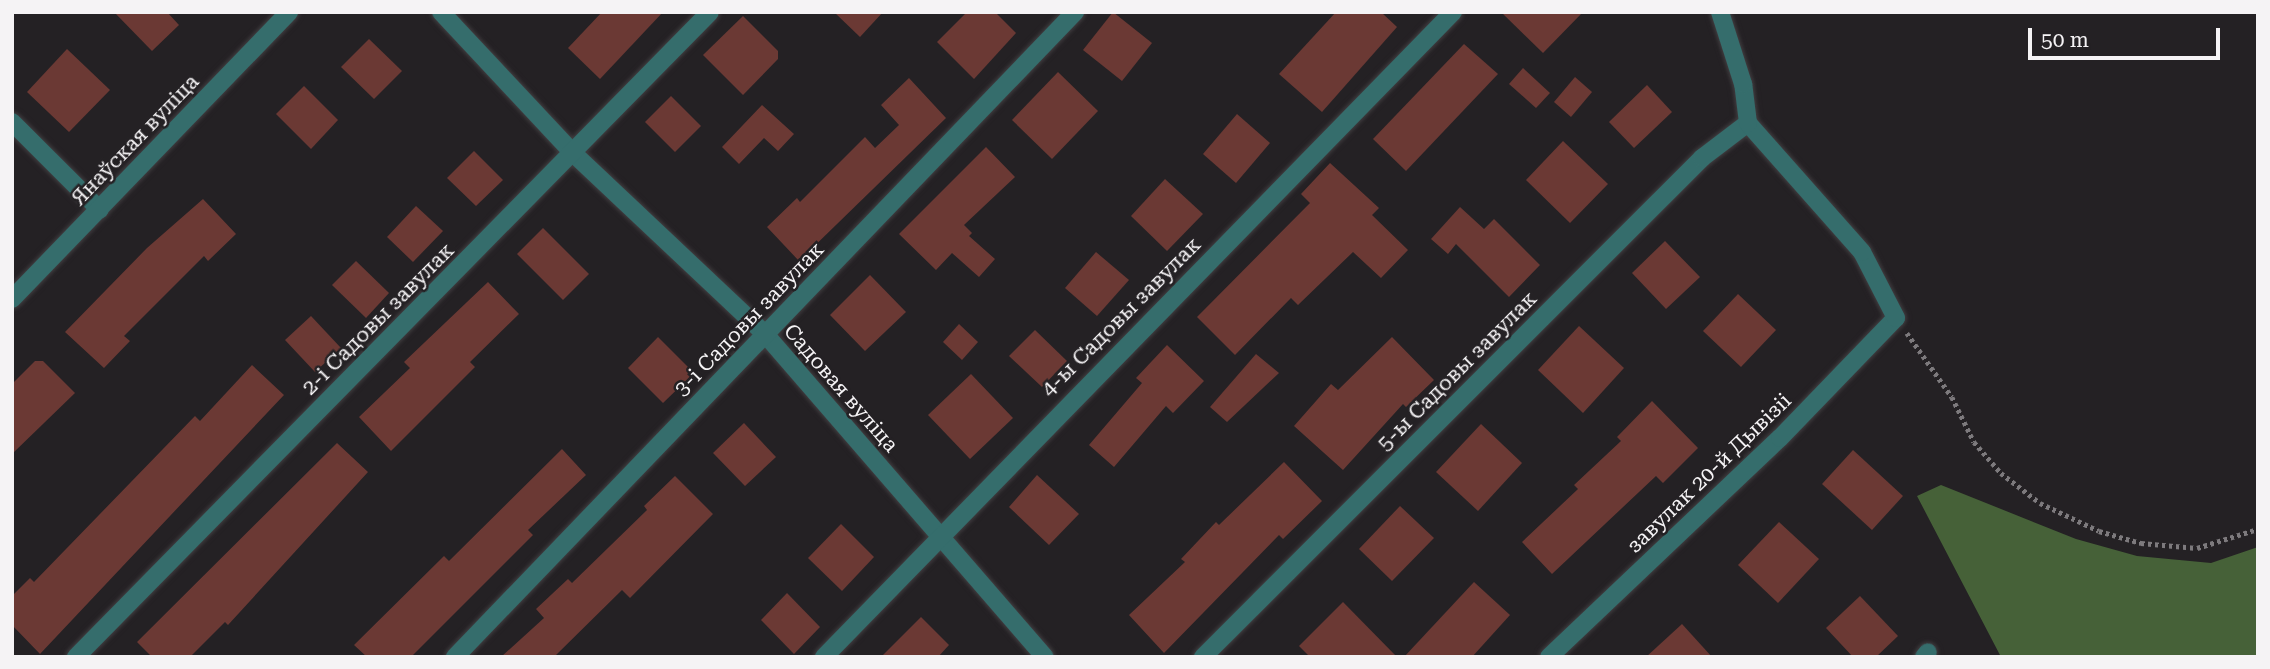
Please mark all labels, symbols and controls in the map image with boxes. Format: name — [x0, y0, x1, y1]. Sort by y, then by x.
scale bar — [2032, 14, 2224, 58]
text: 50 m — [2041, 28, 2089, 52]
street label: Янаўская вуліца — [66, 69, 204, 211]
street label: 4-ы Садовы завулак — [1036, 232, 1206, 402]
street label: 3-і Садовы завулак — [669, 237, 829, 401]
street label: 2-і Садовы завулак — [297, 238, 459, 400]
street label: 5-ы Садовы завулак — [1372, 286, 1542, 456]
street label: Садовая вуліца — [778, 319, 904, 457]
street label: завулак 20-й Дывізіі — [1622, 388, 1796, 558]

